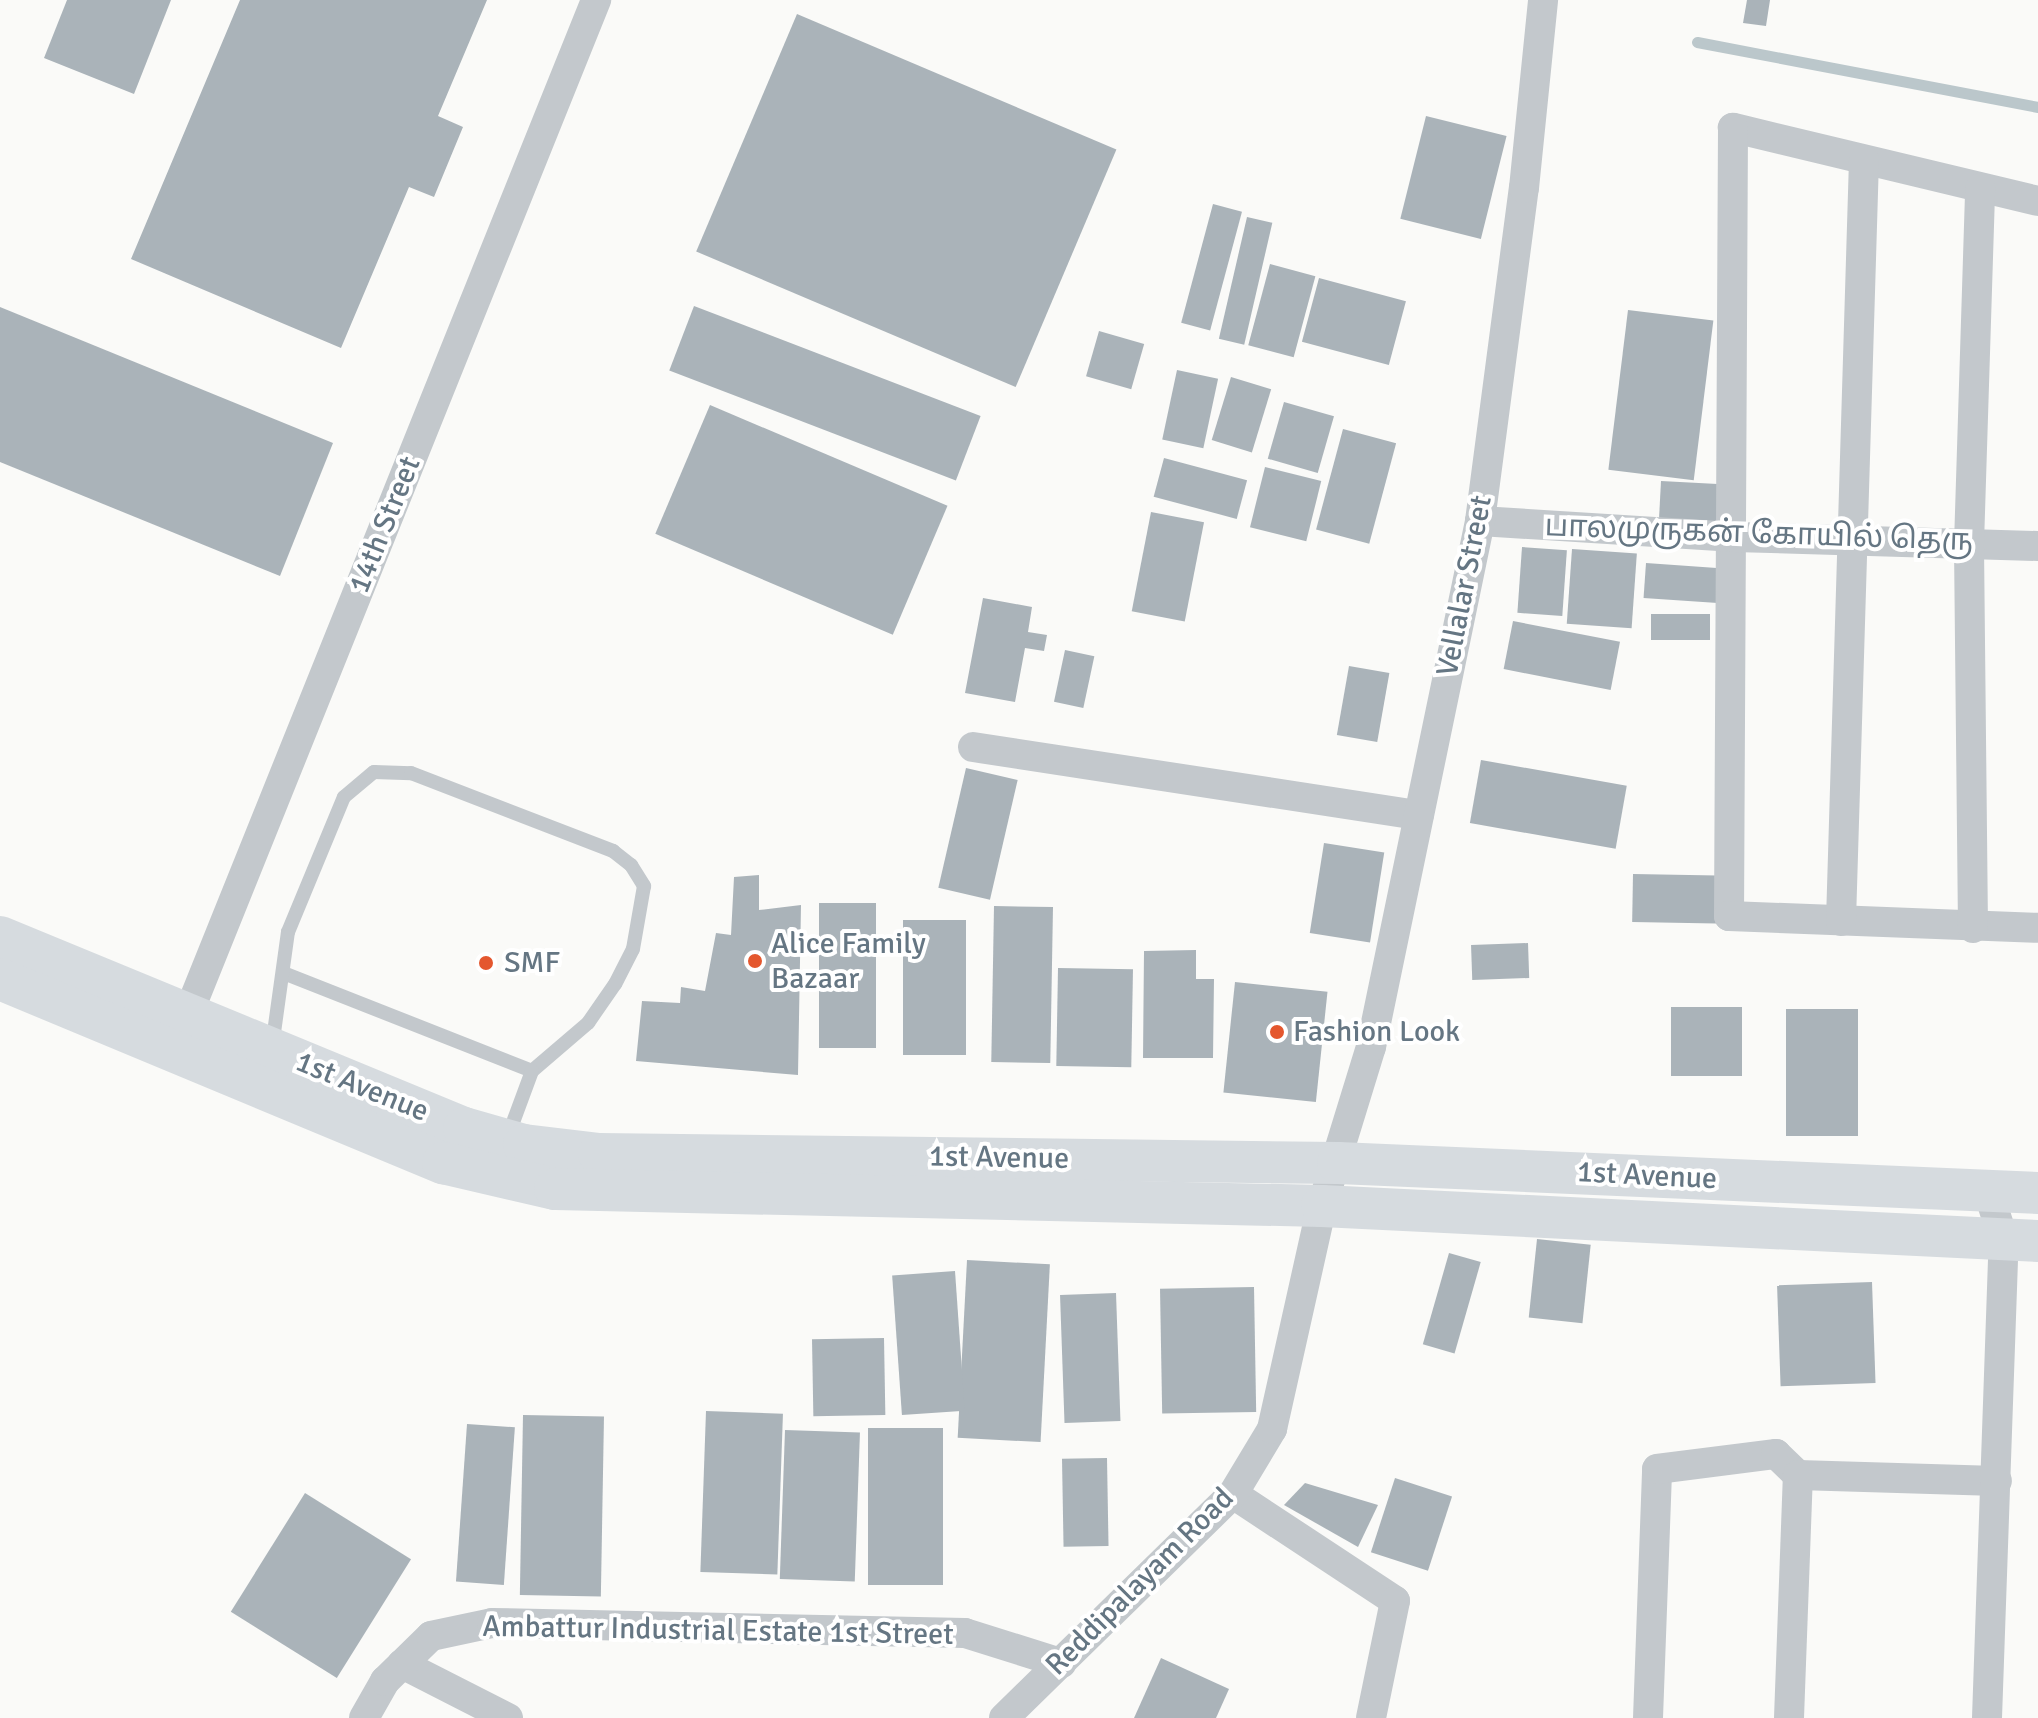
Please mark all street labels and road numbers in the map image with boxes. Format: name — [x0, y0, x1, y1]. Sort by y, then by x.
street label: 14th Street — [341, 452, 429, 598]
street label: Vellalar Street — [1430, 493, 1500, 679]
street label: பாலமுருகன் கோயில் தெரு — [1544, 509, 1974, 559]
street label: 1st Avenue — [290, 1044, 434, 1130]
street label: 1st Avenue — [929, 1139, 1069, 1177]
street label: 1st Avenue — [1576, 1154, 1718, 1198]
street label: Reddipalayam Road — [1039, 1481, 1241, 1683]
street label: Ambattur Industrial Estate 1st Street — [482, 1609, 954, 1653]

